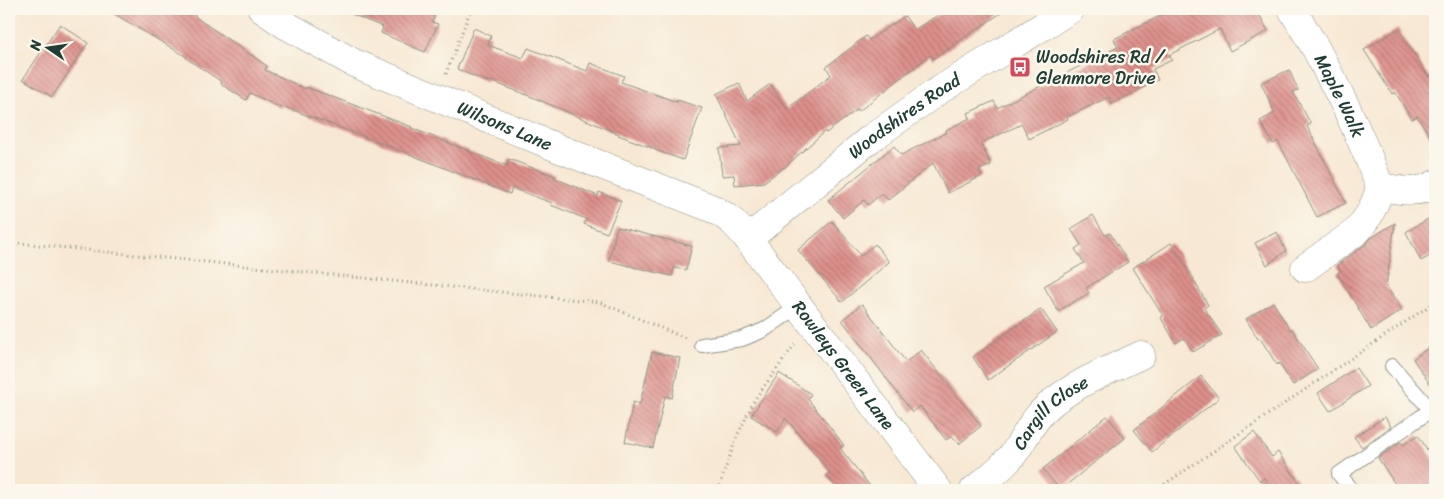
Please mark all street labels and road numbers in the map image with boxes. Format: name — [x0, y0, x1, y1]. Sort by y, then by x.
street label: Maple Walk — [1305, 48, 1374, 143]
street label: Woodshires Road — [840, 64, 968, 167]
street label: Wilsons Lane — [452, 92, 557, 160]
street label: Rowleys Green Lane — [784, 293, 903, 437]
street label: Cargill Close — [1004, 366, 1094, 457]

